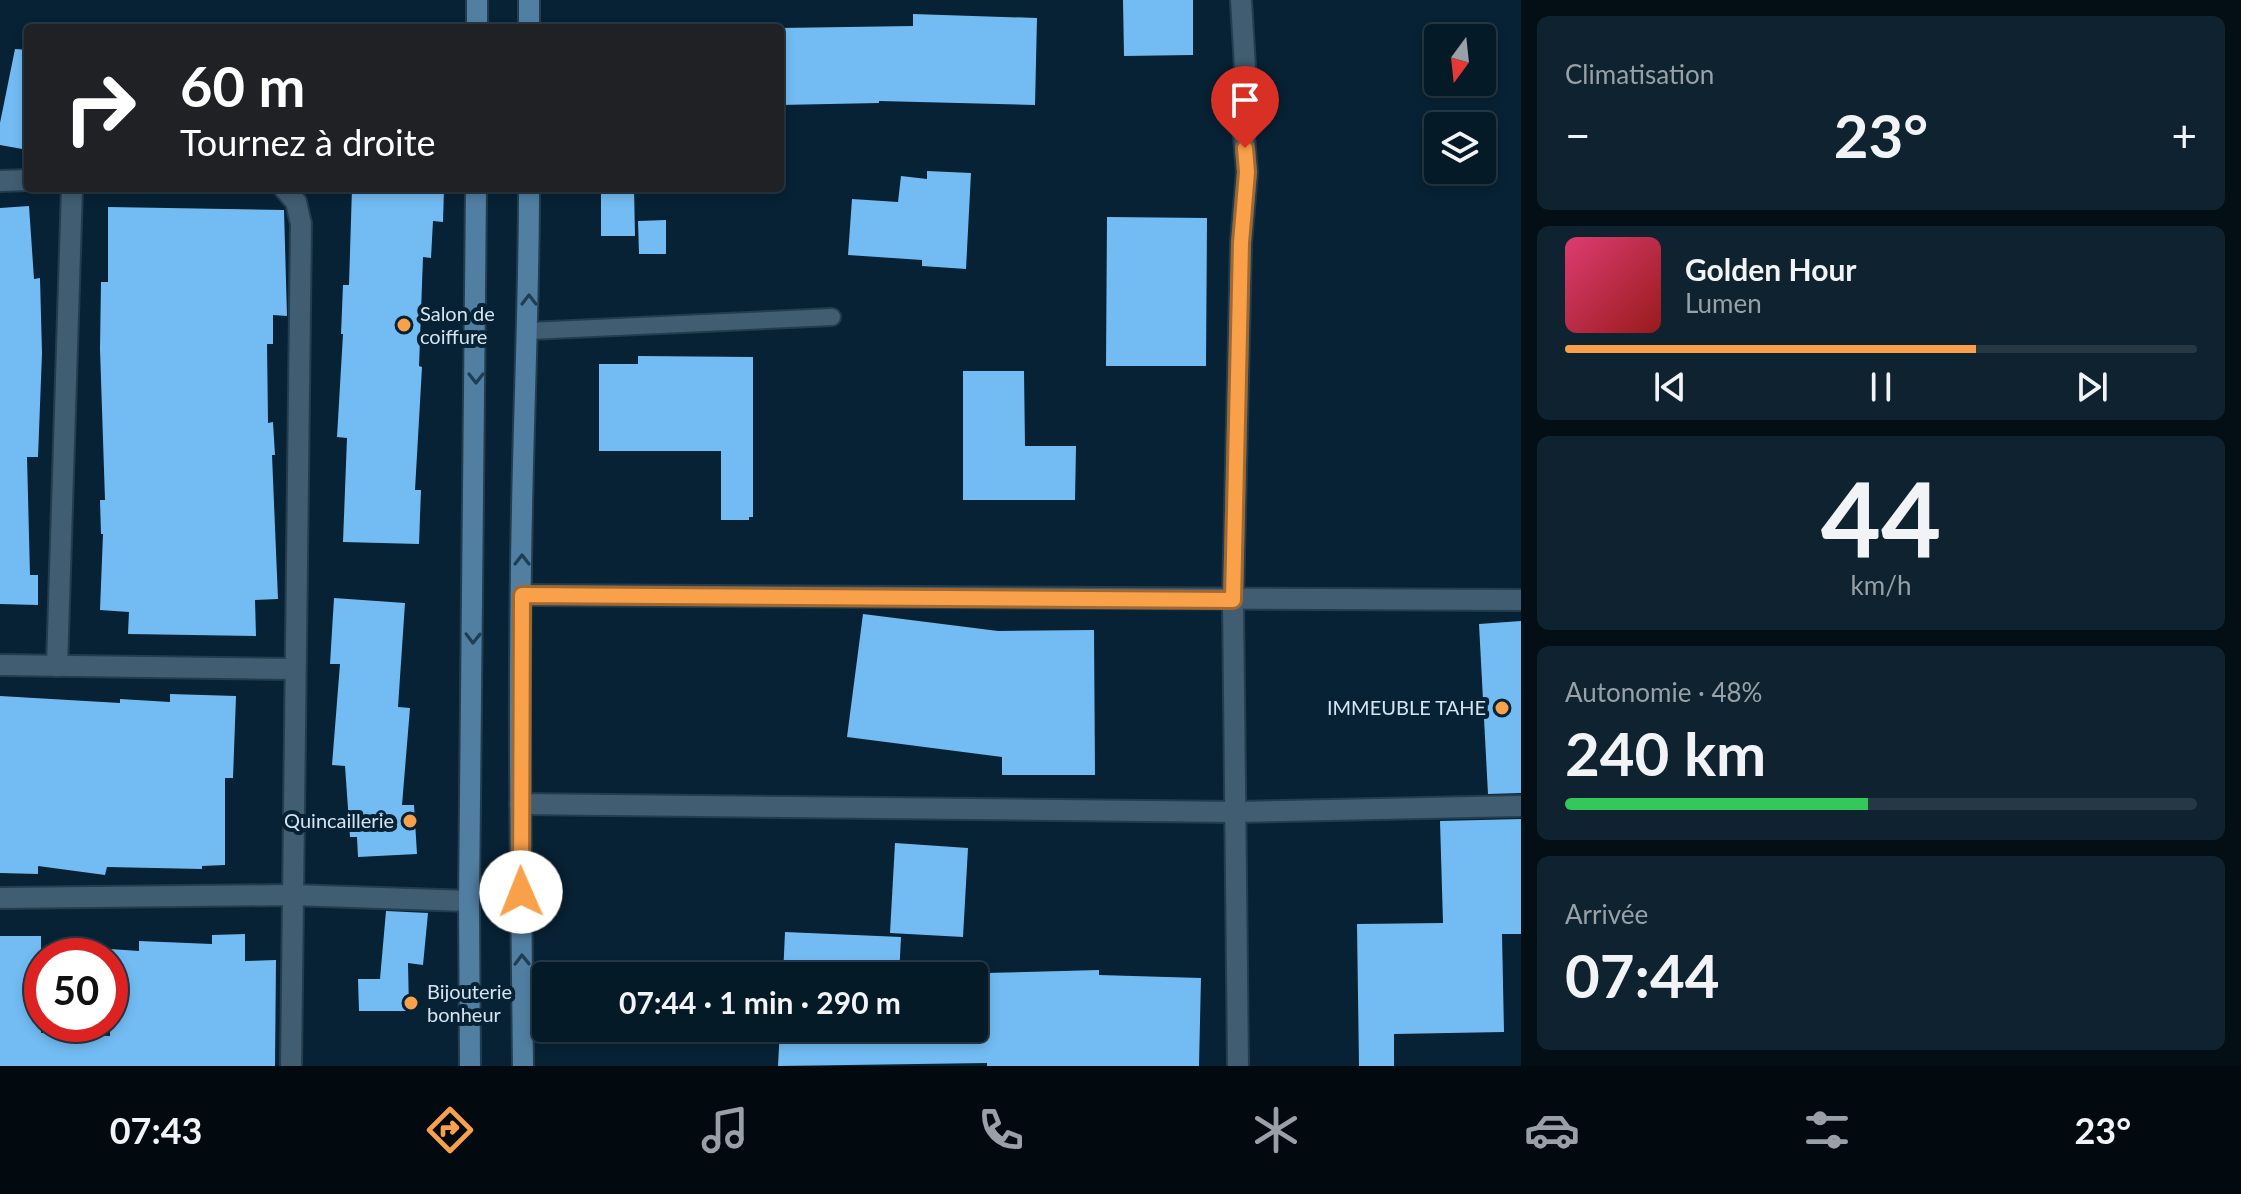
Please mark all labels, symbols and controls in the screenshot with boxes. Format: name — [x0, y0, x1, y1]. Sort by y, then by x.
north arrow — [1424, 24, 1496, 96]
map controls — [1424, 24, 1496, 184]
text: 60 m — [180, 52, 305, 119]
icon: right — [48, 56, 152, 160]
text: Climatisation — [1565, 58, 1714, 90]
pin — [1211, 66, 1279, 148]
icon: arrive — [1223, 78, 1267, 122]
text: 23° — [1834, 99, 1928, 171]
text: − — [1565, 109, 1591, 161]
text: + — [2171, 109, 2197, 161]
button: layers — [1424, 112, 1496, 184]
text: Tournez à droite — [180, 120, 436, 164]
text: Golden Hour — [1685, 251, 1857, 287]
text: Lumen — [1685, 287, 1762, 319]
one-way arrow — [520, 293, 538, 306]
place label: Salon de coiffure — [420, 301, 495, 348]
marker: Salon de coiffure — [395, 316, 413, 334]
icon: previous — [1648, 365, 1692, 409]
icon: pause — [1859, 365, 1903, 409]
icon: next — [2070, 365, 2114, 409]
one-way arrow — [467, 372, 485, 385]
text: 44 — [1821, 454, 1941, 579]
one-way arrow — [513, 553, 531, 566]
text: km/h — [1851, 569, 1911, 601]
one-way arrow — [464, 632, 482, 645]
text: Autonomie · 48% — [1565, 676, 1762, 708]
place label: IMMEUBLE TAHE — [1327, 695, 1486, 719]
marker: IMMEUBLE TAHE — [1493, 699, 1511, 717]
text: 240 km — [1565, 717, 1766, 789]
place label: Quincaillerie — [284, 808, 394, 832]
marker: Quincaillerie — [401, 812, 419, 830]
position arrow — [479, 850, 563, 934]
text: Arrivée — [1565, 898, 1648, 930]
speed limit sign: 50 — [24, 938, 128, 1042]
text: 07:44 — [1565, 939, 1720, 1011]
one-way arrow — [513, 953, 530, 966]
place label: Bijouterie bonheur — [427, 979, 512, 1026]
text: 07:44 · 1 min · 290 m — [619, 984, 901, 1020]
marker: Bijouterie bonheur — [402, 994, 420, 1012]
icon: directions — [422, 1102, 478, 1158]
icon: music — [697, 1102, 753, 1158]
icon: phone — [973, 1102, 1029, 1158]
icon: climate — [1248, 1102, 1304, 1158]
icon: car — [1524, 1102, 1580, 1158]
icon: filters — [1799, 1102, 1855, 1158]
text: 07:43 — [110, 1108, 203, 1152]
text: 23° — [2074, 1108, 2131, 1152]

